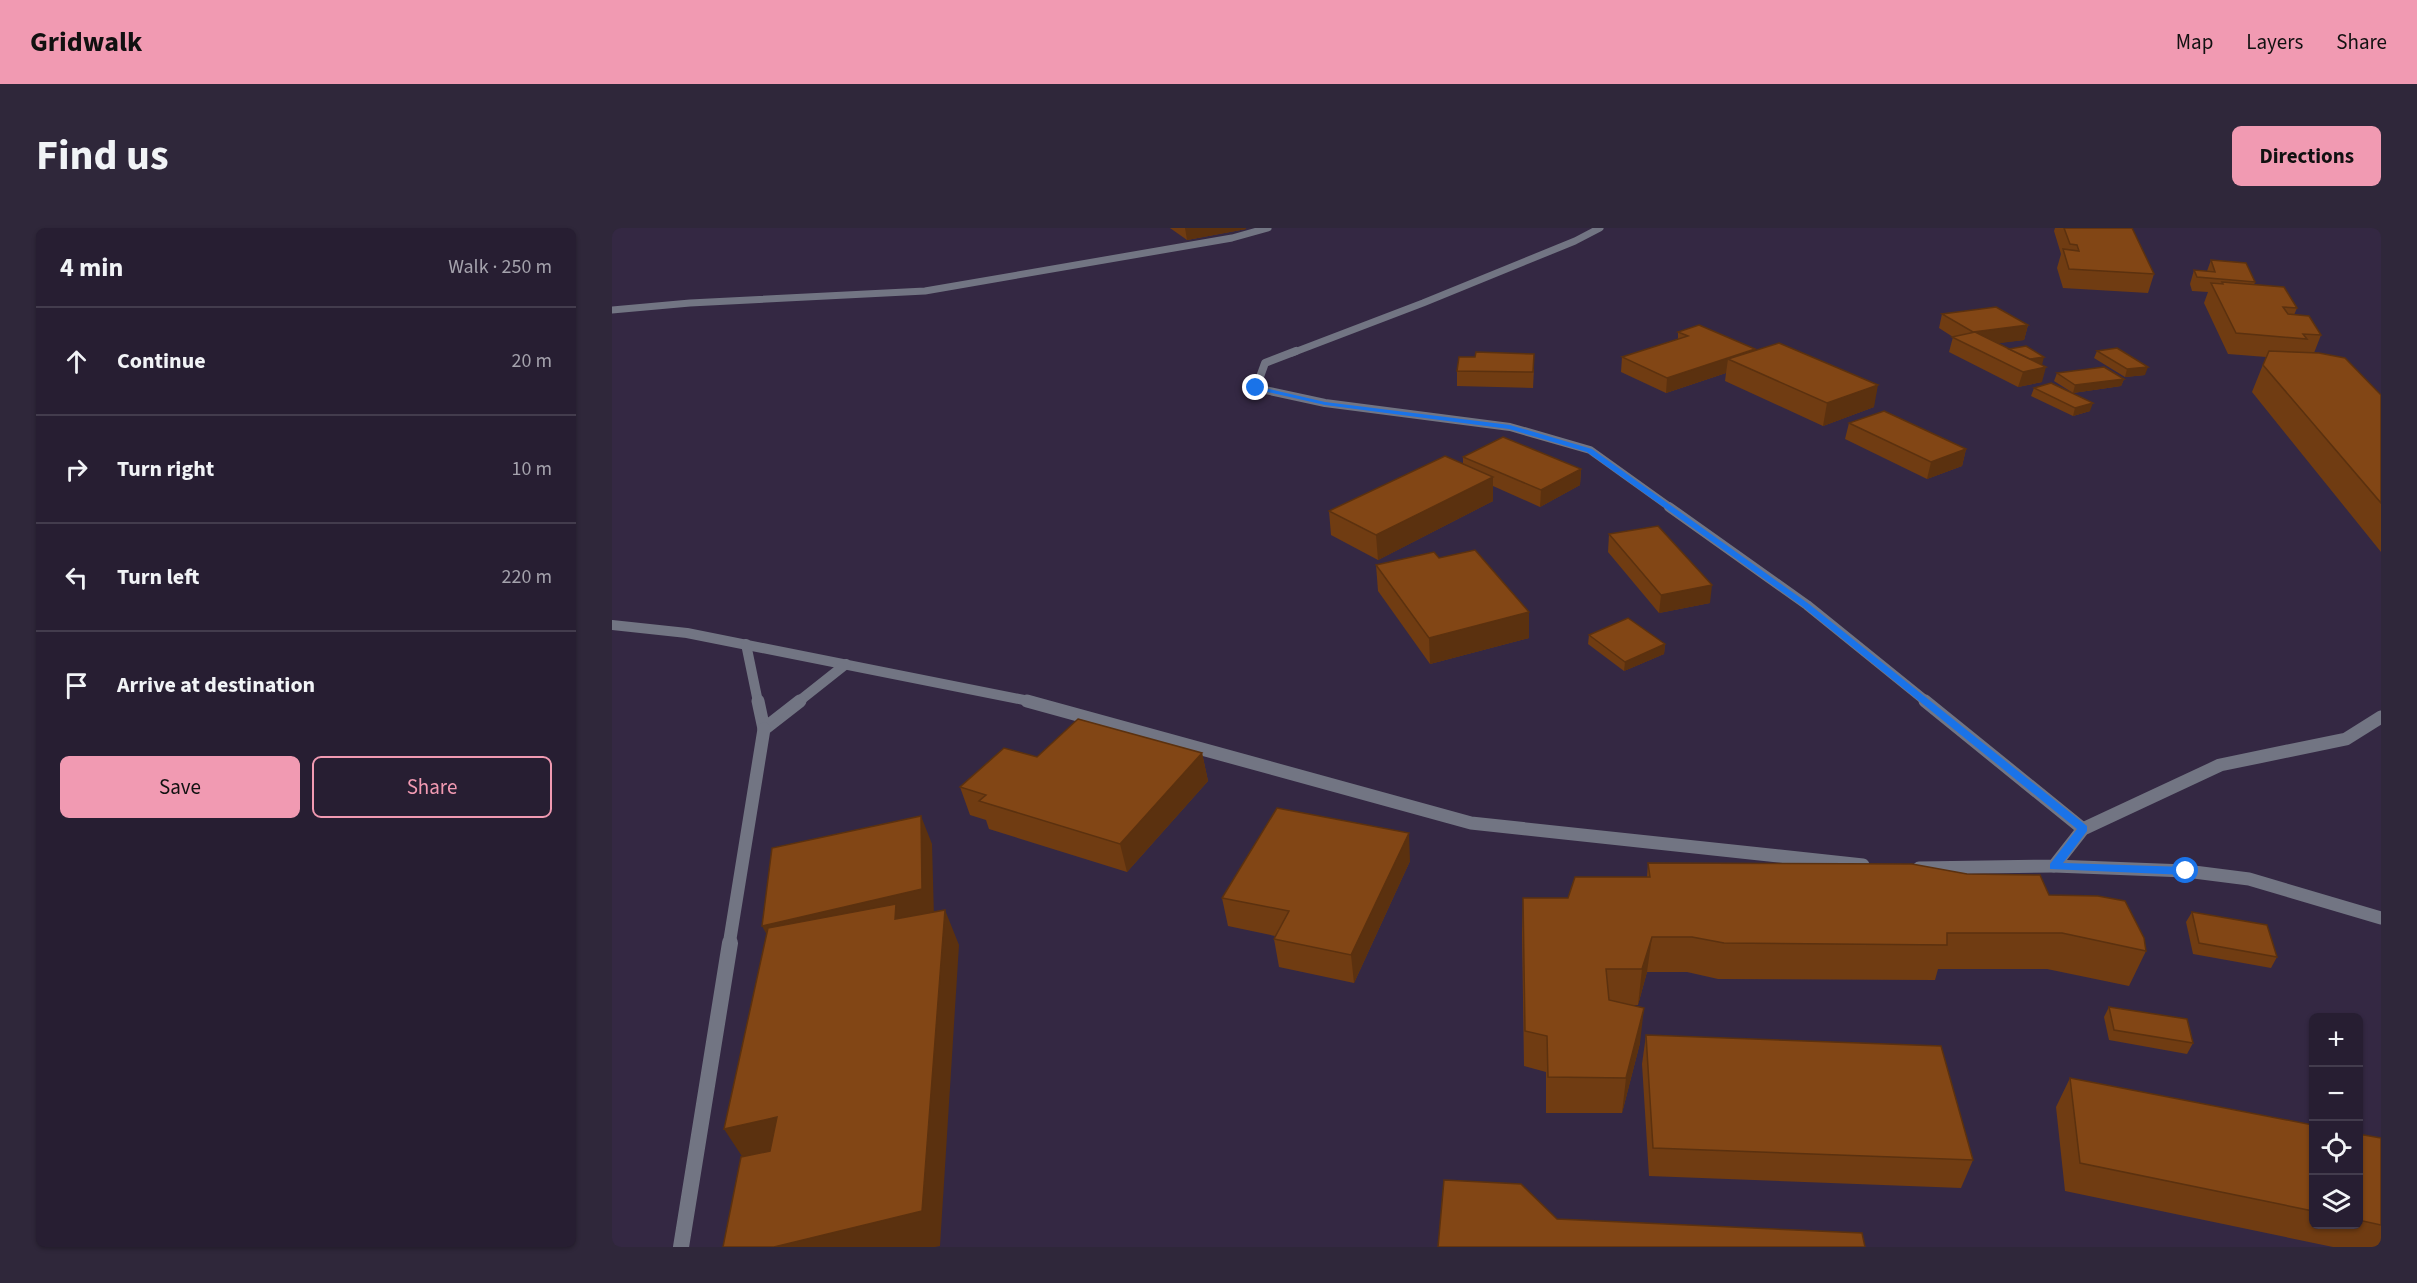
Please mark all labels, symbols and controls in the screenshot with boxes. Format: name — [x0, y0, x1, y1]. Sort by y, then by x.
text: Gridwalk — [30, 22, 142, 62]
text: Map — [2176, 27, 2213, 57]
text: Layers — [2246, 27, 2303, 57]
text: Share — [2336, 27, 2387, 57]
text: Find us — [36, 126, 169, 186]
button: Directions — [2232, 126, 2381, 186]
text: 4 min — [60, 249, 123, 286]
text: Walk · 250 m — [448, 253, 552, 281]
icon: ahead — [60, 345, 93, 378]
text: Continue — [117, 345, 206, 377]
text: 20 m — [512, 347, 552, 375]
route end — [1242, 374, 1268, 400]
icon: right — [60, 453, 93, 486]
text: Turn right — [117, 453, 214, 485]
text: 10 m — [512, 455, 552, 483]
icon: left — [60, 561, 93, 594]
text: Turn left — [117, 561, 199, 593]
text: 220 m — [502, 563, 552, 591]
icon: arrive — [60, 669, 93, 702]
text: Arrive at destination — [117, 669, 315, 701]
button: Save — [60, 756, 300, 818]
button: Share — [312, 756, 552, 818]
route start — [2172, 857, 2198, 883]
map controls — [2309, 1013, 2363, 1229]
button: + — [2309, 1013, 2363, 1067]
button: − — [2309, 1067, 2363, 1121]
button: locate — [2309, 1121, 2363, 1175]
button: layers — [2309, 1175, 2363, 1229]

